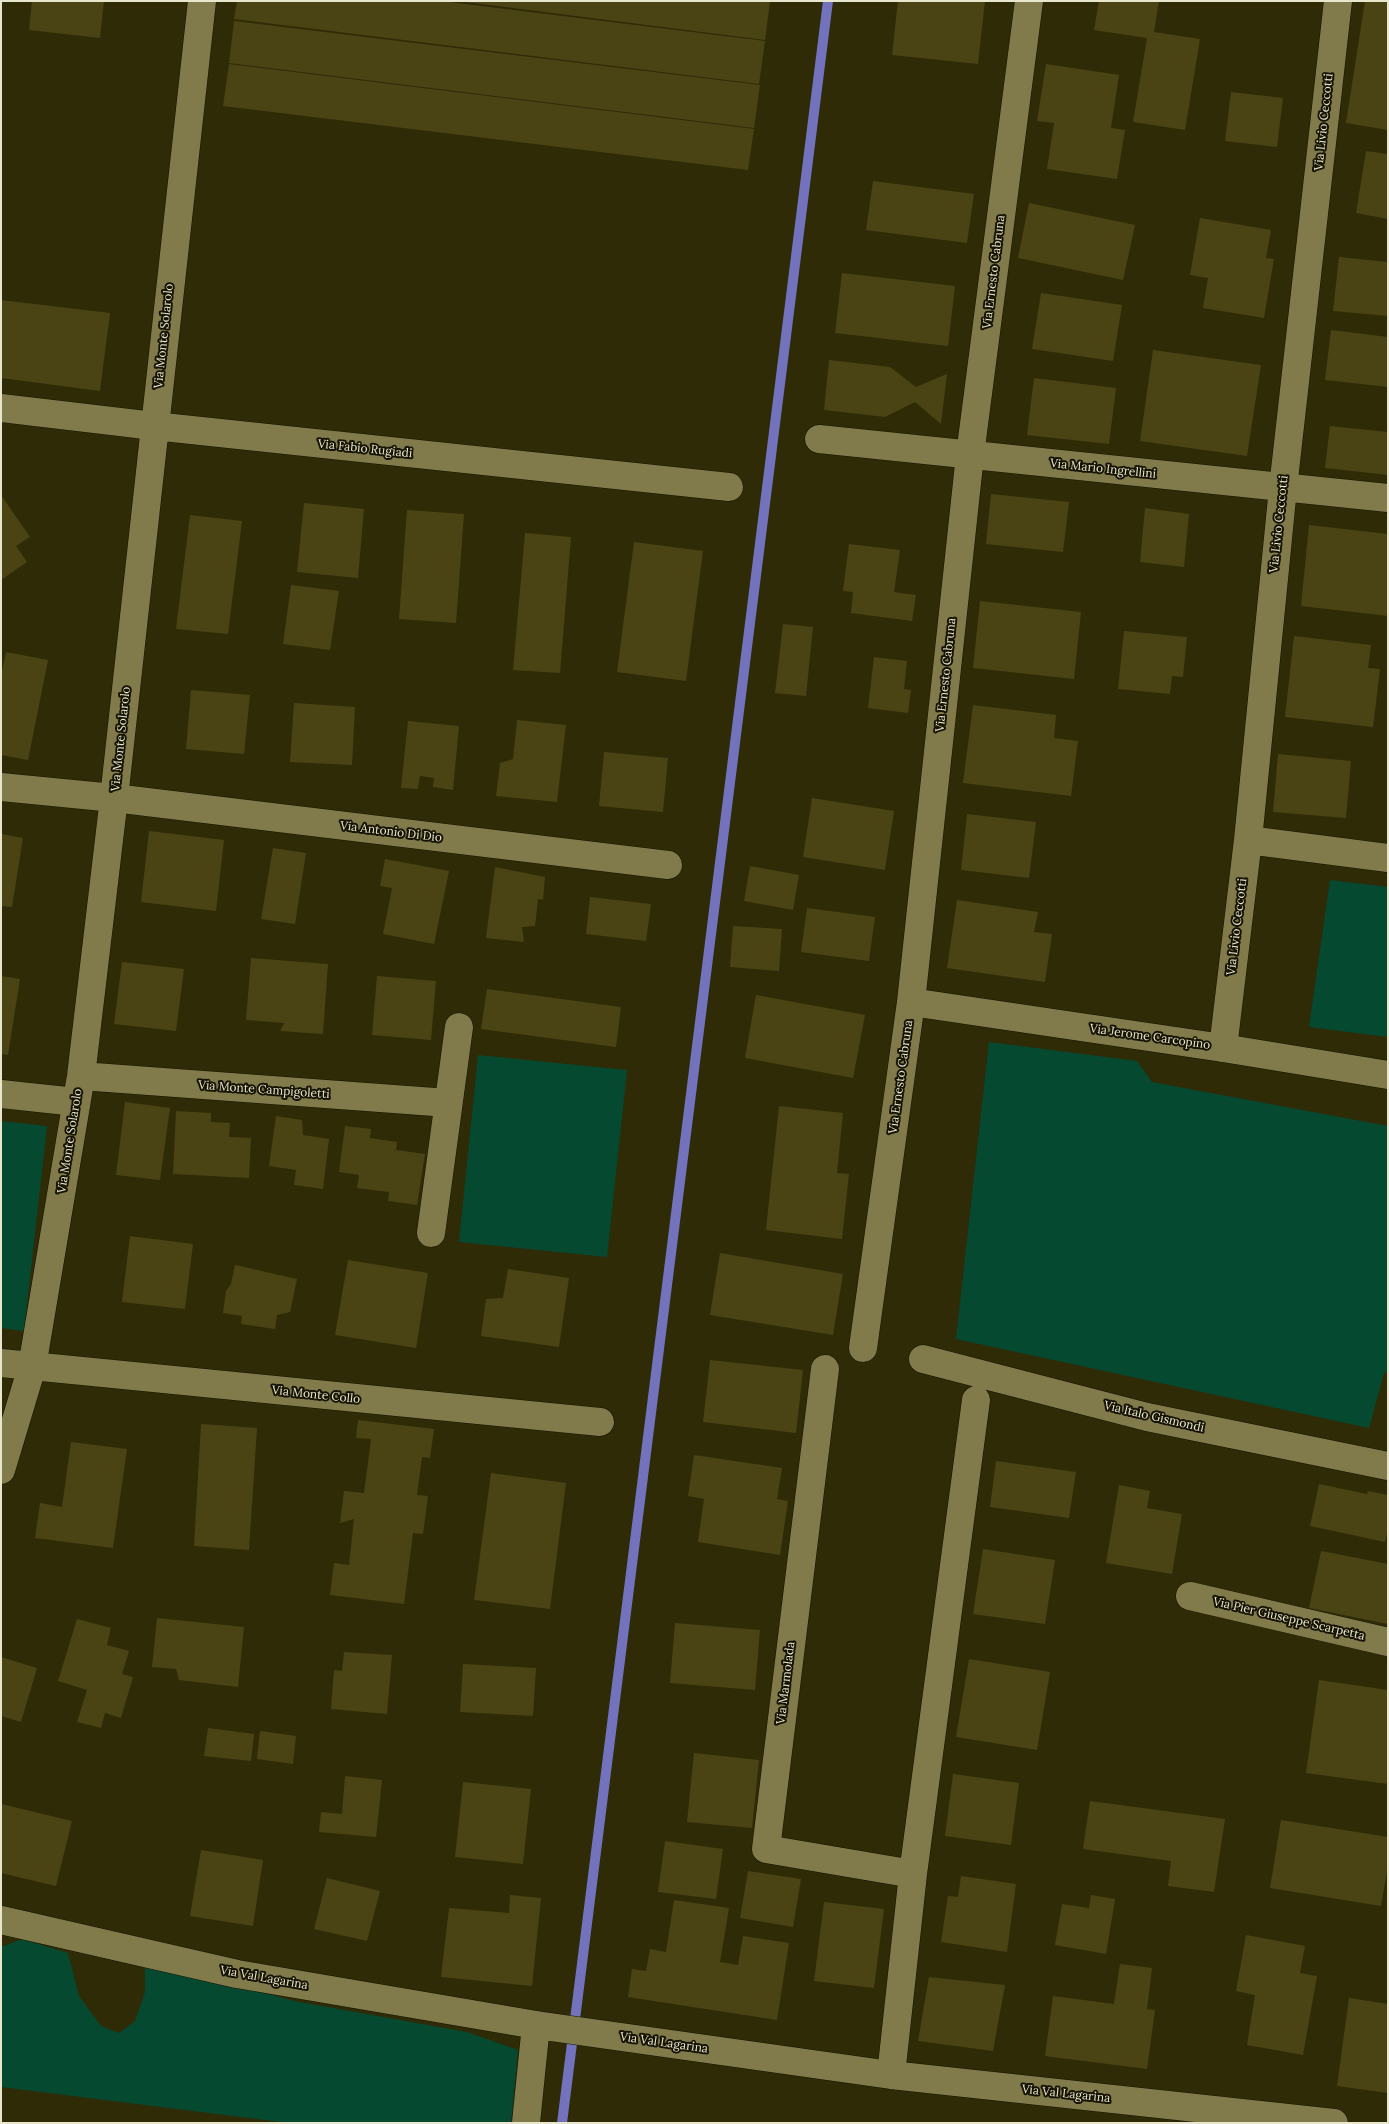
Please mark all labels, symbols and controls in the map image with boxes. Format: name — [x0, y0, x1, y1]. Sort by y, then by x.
street label: Via Livio Ceccotti — [1312, 73, 1336, 171]
street label: Via Ernesto Cabruna — [980, 214, 1008, 330]
street label: Via Monte Solarolo — [151, 283, 177, 389]
street label: Via Fabio Rugiadi — [317, 437, 413, 461]
street label: Via Mario Ingrellini — [1049, 456, 1157, 482]
street label: Via Livio Ceccotti — [1267, 475, 1291, 573]
street label: Via Ernesto Cabruna — [933, 617, 959, 733]
street label: Via Monte Solarolo — [108, 686, 134, 792]
street label: Via Antonio Di Dio — [339, 819, 443, 845]
street label: Via Livio Ceccotti — [1224, 878, 1250, 976]
street label: Via Ernesto Cabruna — [886, 1019, 916, 1135]
street label: Via Jerome Carcopino — [1089, 1021, 1211, 1053]
street label: Via Monte Campigoletti — [198, 1078, 330, 1102]
street label: Via Monte Solarolo — [55, 1088, 85, 1194]
street label: Via Monte Collo — [271, 1383, 361, 1407]
street label: Via Italo Gismondi — [1103, 1398, 1205, 1436]
street label: Via Pier Giuseppe Scarpetta — [1212, 1595, 1366, 1643]
street label: Via Marmolada — [774, 1641, 798, 1725]
street label: Via Val Lagarina — [219, 1963, 309, 1993]
street label: Via Val Lagarina — [619, 2030, 709, 2056]
street label: Via Val Lagarina — [1021, 2082, 1111, 2106]

